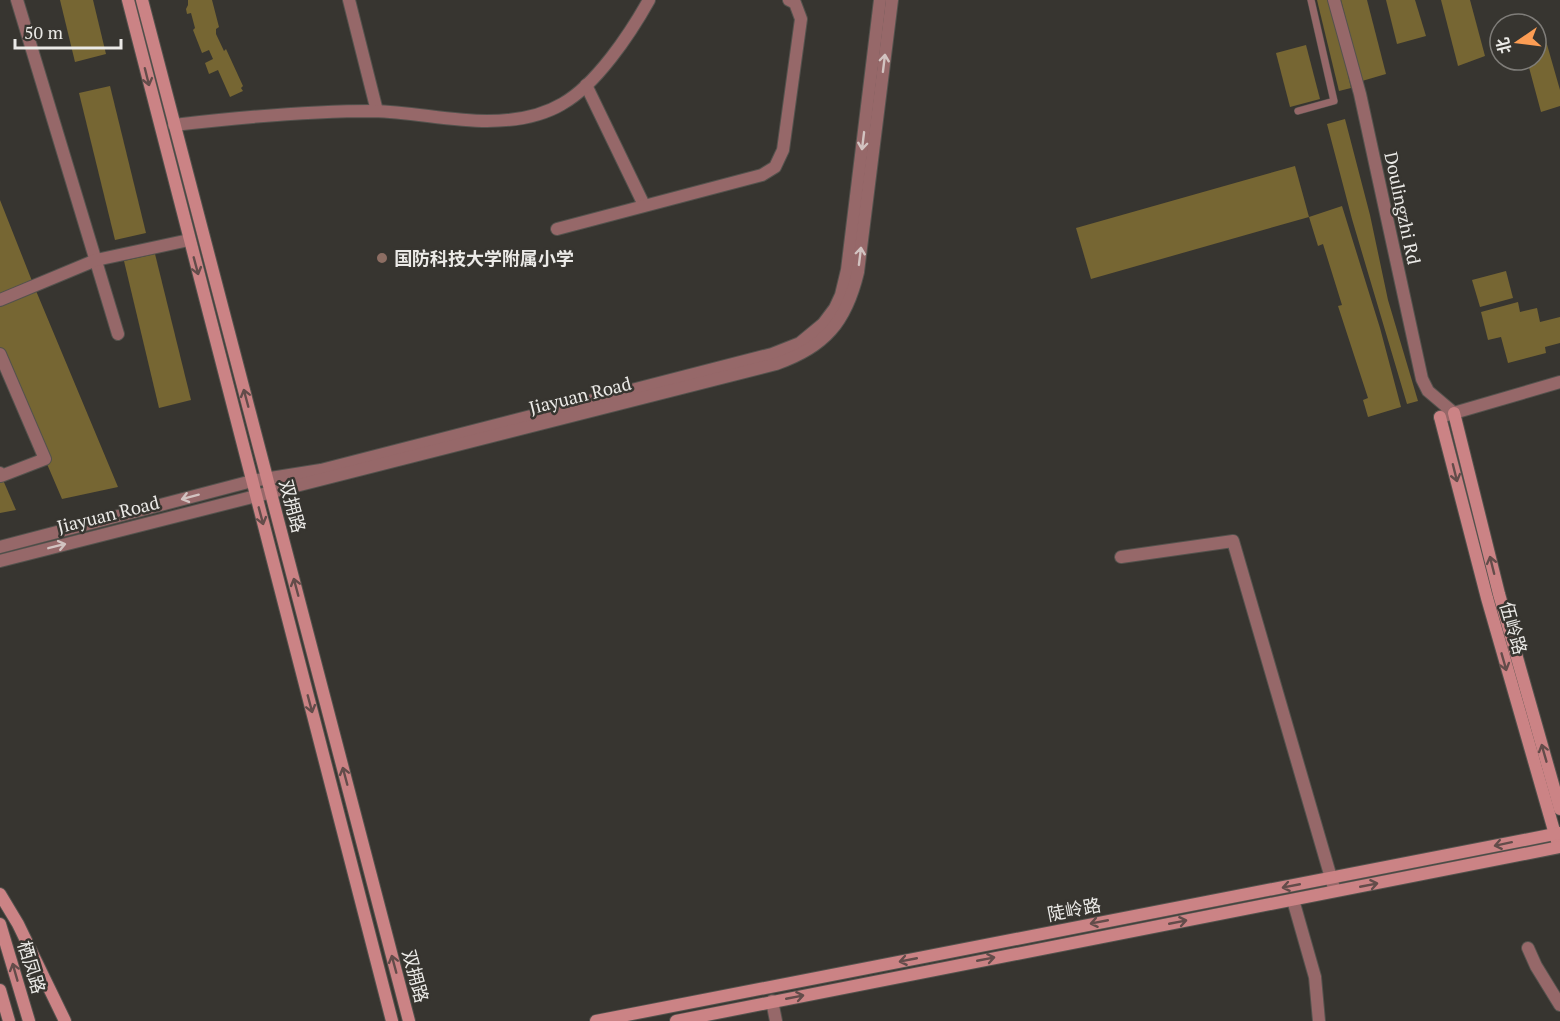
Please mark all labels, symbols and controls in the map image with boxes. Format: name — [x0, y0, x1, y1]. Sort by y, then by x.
scale bar — [15, 12, 122, 50]
north arrow — [1488, 12, 1548, 72]
text: 50 m — [24, 20, 64, 44]
text: 北 — [1491, 35, 1516, 56]
one-way arrow — [879, 53, 890, 73]
one-way arrow — [142, 67, 154, 86]
one-way arrow — [857, 131, 868, 151]
street label: Doulingzhi Rd — [1379, 149, 1427, 267]
place label: 国防科技大学附属小学 — [394, 246, 574, 270]
one-way arrow — [855, 247, 866, 267]
marker: 国防科技大学附属小学 — [375, 251, 389, 265]
one-way arrow — [190, 256, 202, 275]
street label: Jiayuan Road — [526, 371, 634, 419]
one-way arrow — [240, 389, 251, 408]
one-way arrow — [1449, 463, 1461, 482]
street label: 双拥路 — [274, 477, 312, 535]
street label: Jiayuan Road — [54, 490, 162, 538]
one-way arrow — [181, 492, 200, 503]
one-way arrow — [256, 506, 267, 525]
one-way arrow — [47, 540, 66, 551]
one-way arrow — [1485, 555, 1497, 574]
one-way arrow — [290, 578, 301, 597]
street label: 伍岭路 — [1495, 599, 1533, 657]
one-way arrow — [1499, 652, 1511, 671]
one-way arrow — [305, 695, 316, 714]
one-way arrow — [1538, 743, 1549, 762]
one-way arrow — [339, 766, 350, 785]
one-way arrow — [1493, 839, 1512, 851]
one-way arrow — [1359, 879, 1378, 890]
one-way arrow — [1281, 881, 1301, 892]
street label: 陡岭路 — [1045, 892, 1103, 926]
one-way arrow — [1167, 916, 1187, 927]
one-way arrow — [1090, 917, 1109, 928]
street label: 栖凤路 — [13, 938, 51, 996]
street label: 双拥路 — [397, 947, 435, 1005]
one-way arrow — [976, 953, 995, 964]
one-way arrow — [388, 955, 399, 974]
one-way arrow — [898, 955, 918, 966]
one-way arrow — [9, 963, 20, 982]
one-way arrow — [784, 991, 804, 1002]

